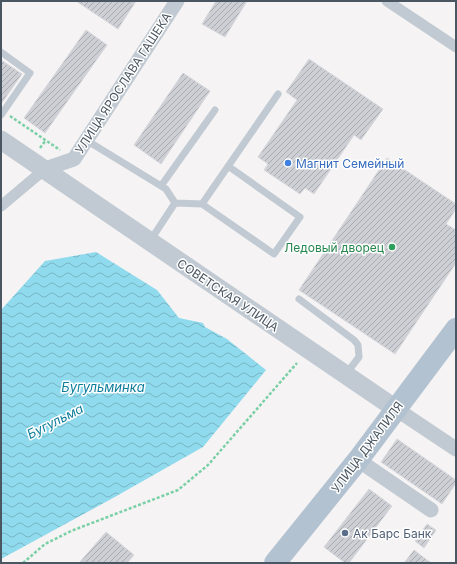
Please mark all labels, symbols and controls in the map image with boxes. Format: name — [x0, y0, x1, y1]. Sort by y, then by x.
street label: УЛИЦА ЯРОСЛАВА ГАШЕКА — [72, 10, 174, 156]
place label: Магнит Семейный — [296, 156, 404, 171]
marker: Магнит Семейный — [283, 158, 293, 168]
place label: Ледовый дворец — [284, 240, 384, 255]
marker: Ледовый дворец — [387, 242, 397, 252]
street label: СОВЕТСКАЯ УЛИЦА — [174, 255, 282, 335]
water label: Бугульминка — [61, 379, 145, 395]
street label: УЛИЦА ДЖАЛИЛЯ — [328, 398, 406, 496]
water label: Бугульма — [24, 400, 86, 442]
place label: Ак Барс Банк — [353, 526, 432, 541]
marker: Ак Барс Банк — [340, 528, 350, 538]

